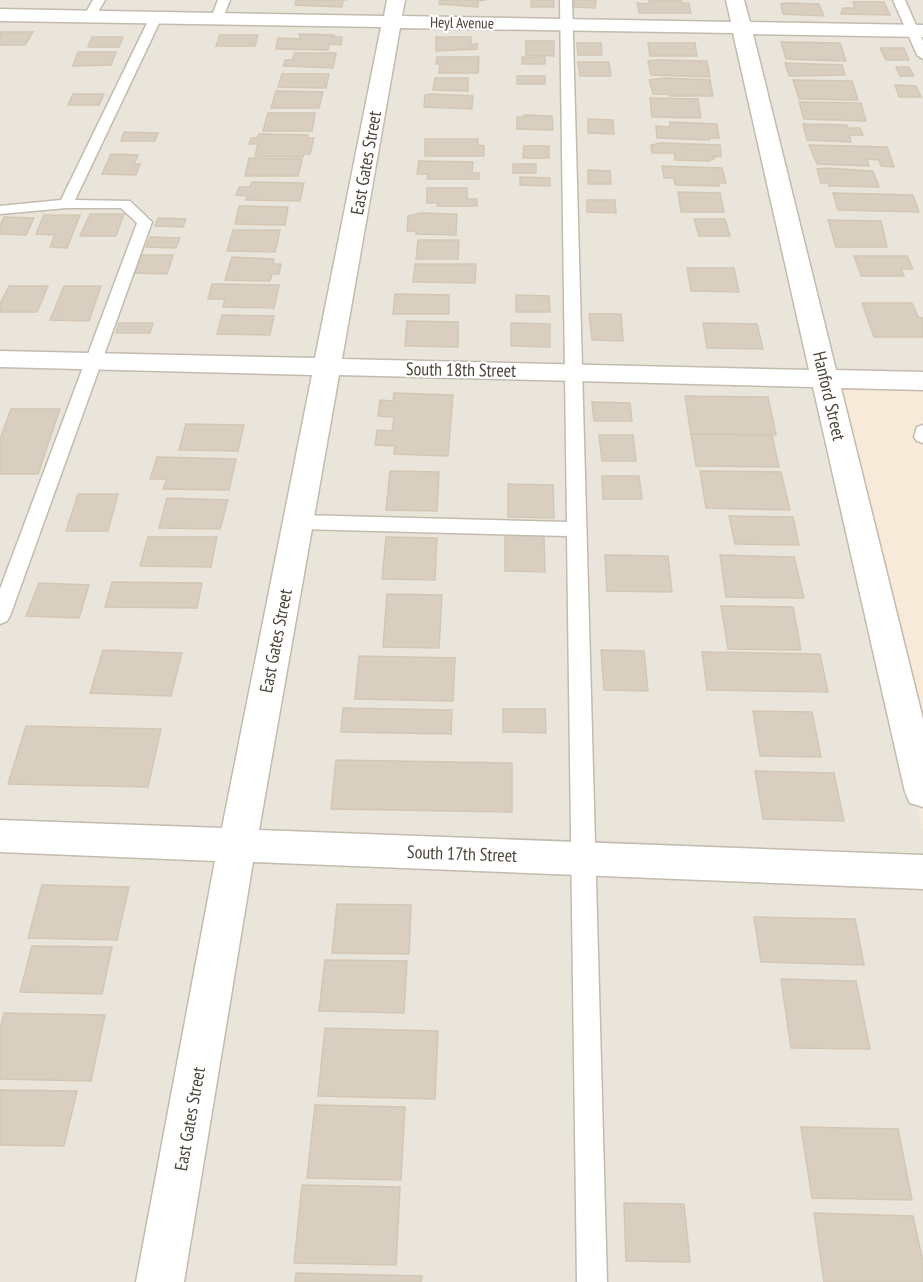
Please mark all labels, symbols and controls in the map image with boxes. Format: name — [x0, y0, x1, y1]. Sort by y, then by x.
street label: Heyl Avenue — [430, 12, 494, 33]
street label: East Gates Street — [345, 109, 386, 217]
street label: Hanford Street — [808, 349, 851, 443]
street label: South 18th Street — [406, 357, 516, 382]
street label: East Gates Street — [254, 587, 297, 695]
street label: South 17th Street — [407, 840, 517, 867]
street label: East Gates Street — [169, 1065, 210, 1173]

